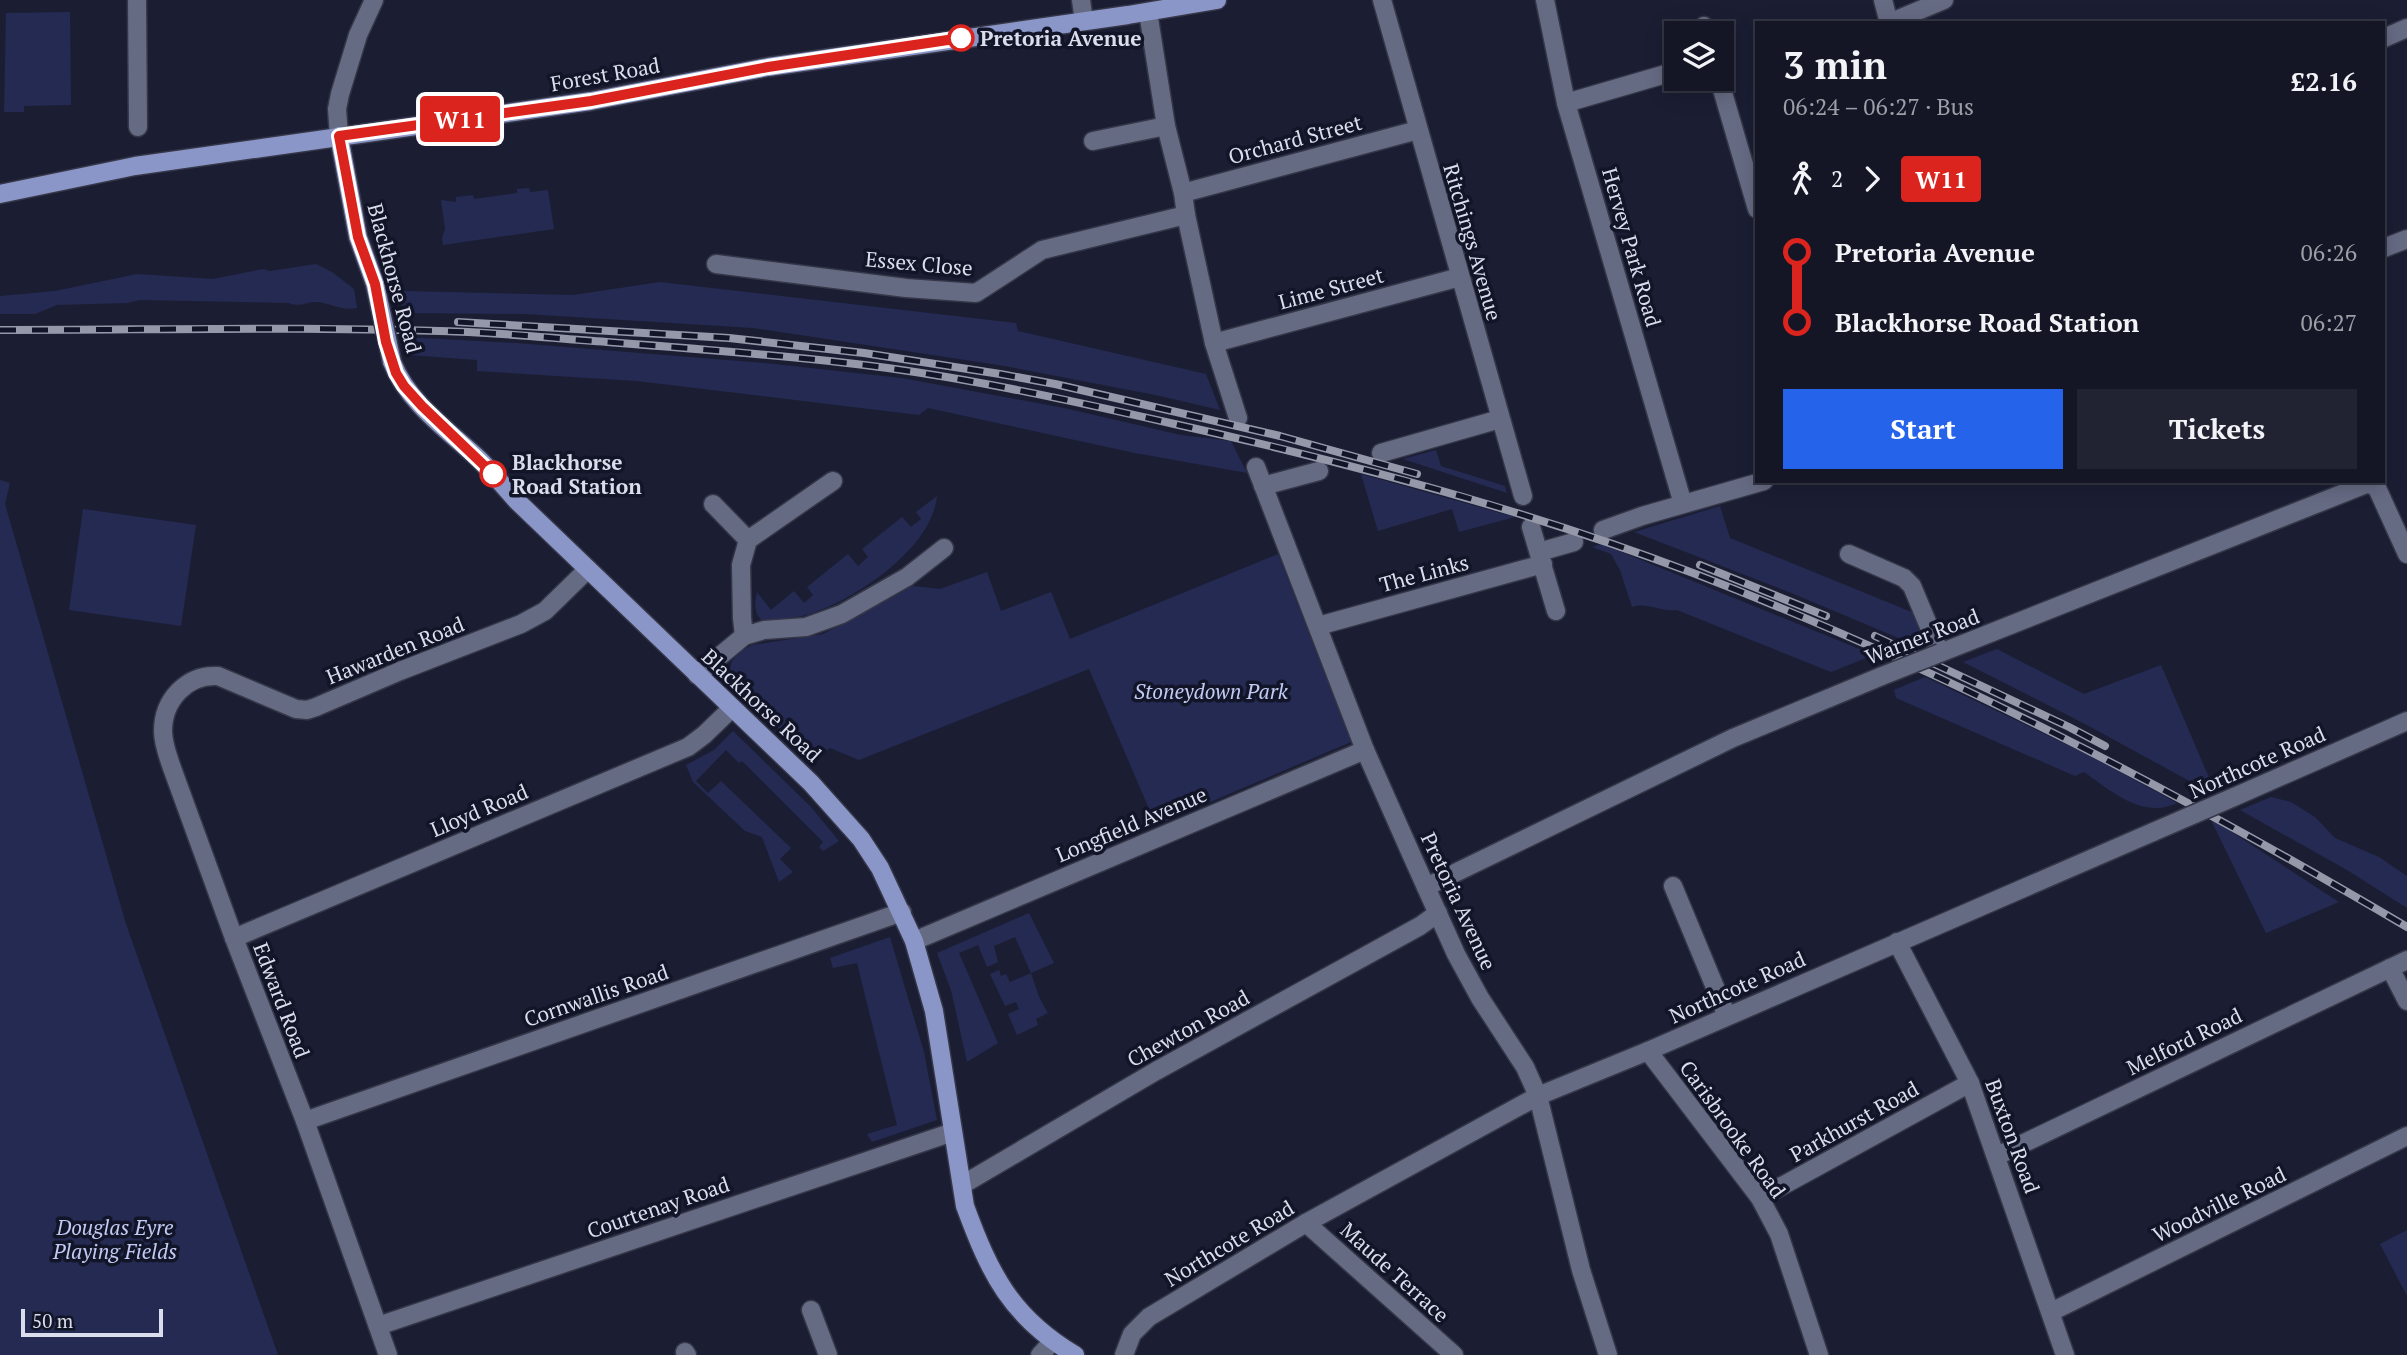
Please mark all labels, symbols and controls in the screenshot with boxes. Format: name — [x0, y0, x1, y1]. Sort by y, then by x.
map controls — [1664, 21, 1734, 91]
button: layers — [1664, 21, 1734, 91]
place label: Pretoria Avenue — [980, 24, 1142, 52]
marker: Pretoria Avenue — [948, 25, 974, 51]
text: 3 min — [1783, 40, 1887, 90]
street label: Forest Road — [548, 51, 662, 97]
text: £2.16 — [2291, 64, 2357, 98]
text: 06:24 – 06:27 · Bus — [1783, 91, 1974, 122]
line badge: W11 — [420, 96, 500, 142]
text: W11 — [434, 103, 486, 135]
street label: Orchard Street — [1225, 108, 1365, 170]
street label: Ritchings Avenue — [1437, 160, 1509, 324]
icon: walk — [1783, 160, 1821, 198]
icon: forward — [1853, 160, 1891, 198]
text: 2 — [1831, 163, 1843, 194]
text: W11 — [1915, 163, 1967, 195]
street label: Hervey Park Road — [1596, 164, 1668, 330]
street label: Blackhorse Road — [362, 200, 429, 356]
text: Pretoria Avenue — [1835, 235, 2035, 269]
text: 06:26 — [2300, 237, 2357, 268]
street label: Essex Close — [864, 244, 974, 282]
street label: Lime Street — [1275, 260, 1387, 315]
text: Blackhorse Road Station — [1835, 305, 2139, 339]
text: 06:27 — [2300, 307, 2357, 338]
button: Start — [1783, 389, 2063, 469]
button: Tickets — [2077, 389, 2357, 469]
place label: Blackhorse Road Station — [512, 448, 642, 500]
marker: Blackhorse Road Station — [480, 461, 506, 487]
street label: The Links — [1376, 548, 1472, 598]
street label: Warner Road — [1861, 601, 1983, 671]
street label: Hawarden Road — [322, 609, 468, 690]
street label: Blackhorse Road — [696, 642, 828, 768]
park label: Stoneydown Park — [1134, 677, 1289, 705]
street label: Northcote Road — [2184, 719, 2330, 805]
street label: Lloyd Road — [426, 777, 532, 843]
street label: Longfield Avenue — [1051, 780, 1211, 868]
street label: Pretoria Avenue — [1415, 828, 1503, 974]
street label: Edward Road — [247, 938, 317, 1062]
street label: Northcote Road — [1664, 944, 1810, 1030]
street label: Cornwallis Road — [520, 957, 672, 1033]
street label: Chewton Road — [1122, 983, 1254, 1073]
street label: Melford Road — [2122, 1001, 2247, 1081]
street label: Carisbrooke Road — [1674, 1055, 1793, 1204]
street label: Parkhurst Road — [1785, 1074, 1924, 1168]
street label: Buxton Road — [1979, 1075, 2047, 1197]
street label: Woodville Road — [2148, 1159, 2291, 1248]
street label: Courtenay Road — [583, 1169, 733, 1244]
street label: Northcote Road — [1159, 1193, 1299, 1293]
park label: Douglas Eyre Playing Fields — [52, 1213, 177, 1265]
street label: Maude Terrace — [1335, 1216, 1455, 1328]
scale bar — [21, 1306, 163, 1338]
text: 50 m — [32, 1308, 73, 1333]

